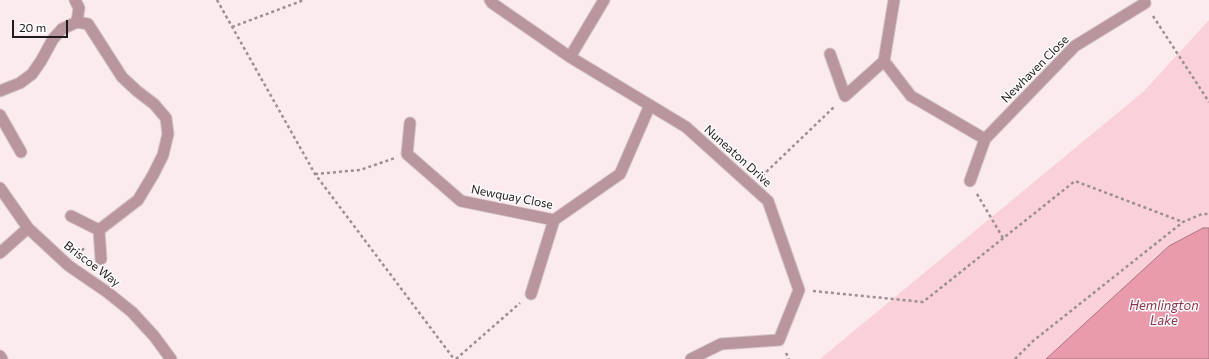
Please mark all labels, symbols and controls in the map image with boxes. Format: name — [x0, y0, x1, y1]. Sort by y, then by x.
scale bar — [14, 12, 70, 38]
text: 20 m — [19, 20, 46, 34]
street label: Newhaven Close — [998, 32, 1072, 106]
street label: Nuneaton Drive — [701, 122, 775, 190]
street label: Newquay Close — [470, 182, 554, 212]
street label: Briscoe Way — [61, 238, 123, 290]
water label: Hemlington Lake — [1129, 298, 1199, 329]

